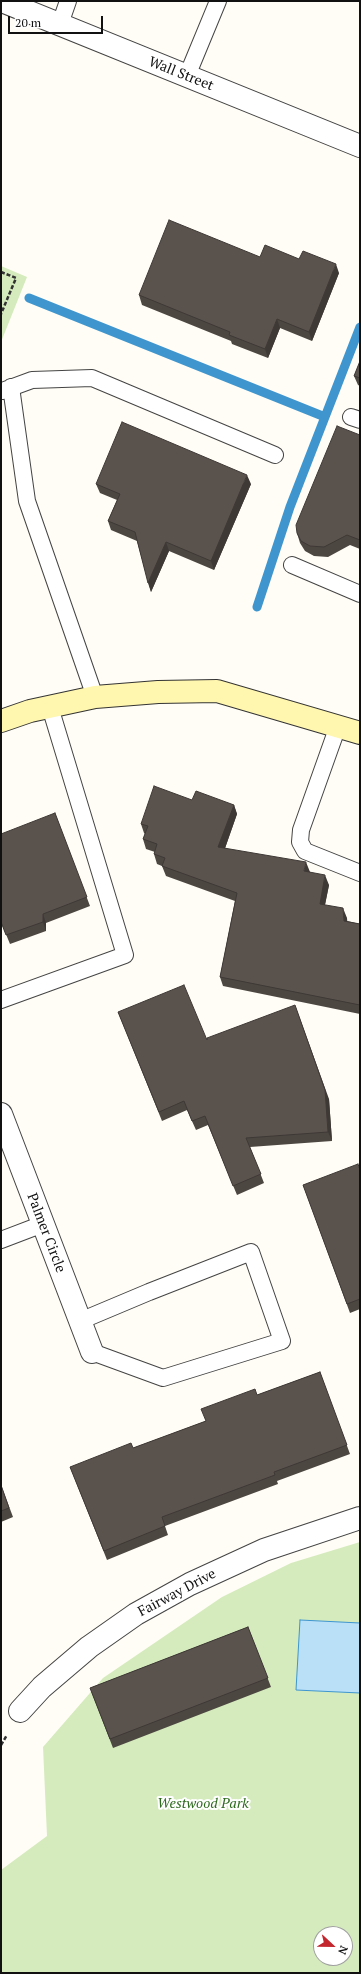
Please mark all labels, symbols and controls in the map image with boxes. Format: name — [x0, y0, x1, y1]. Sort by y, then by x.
scale bar — [10, 8, 105, 34]
text: 20 m — [15, 15, 41, 30]
street label: Wall Street — [146, 53, 216, 95]
street label: Palmer Circle — [23, 1191, 69, 1275]
street label: Fairway Drive — [135, 1566, 219, 1620]
park label: Westwood Park — [157, 1796, 249, 1812]
north arrow — [313, 1926, 353, 1966]
text: N — [335, 1944, 351, 1957]

